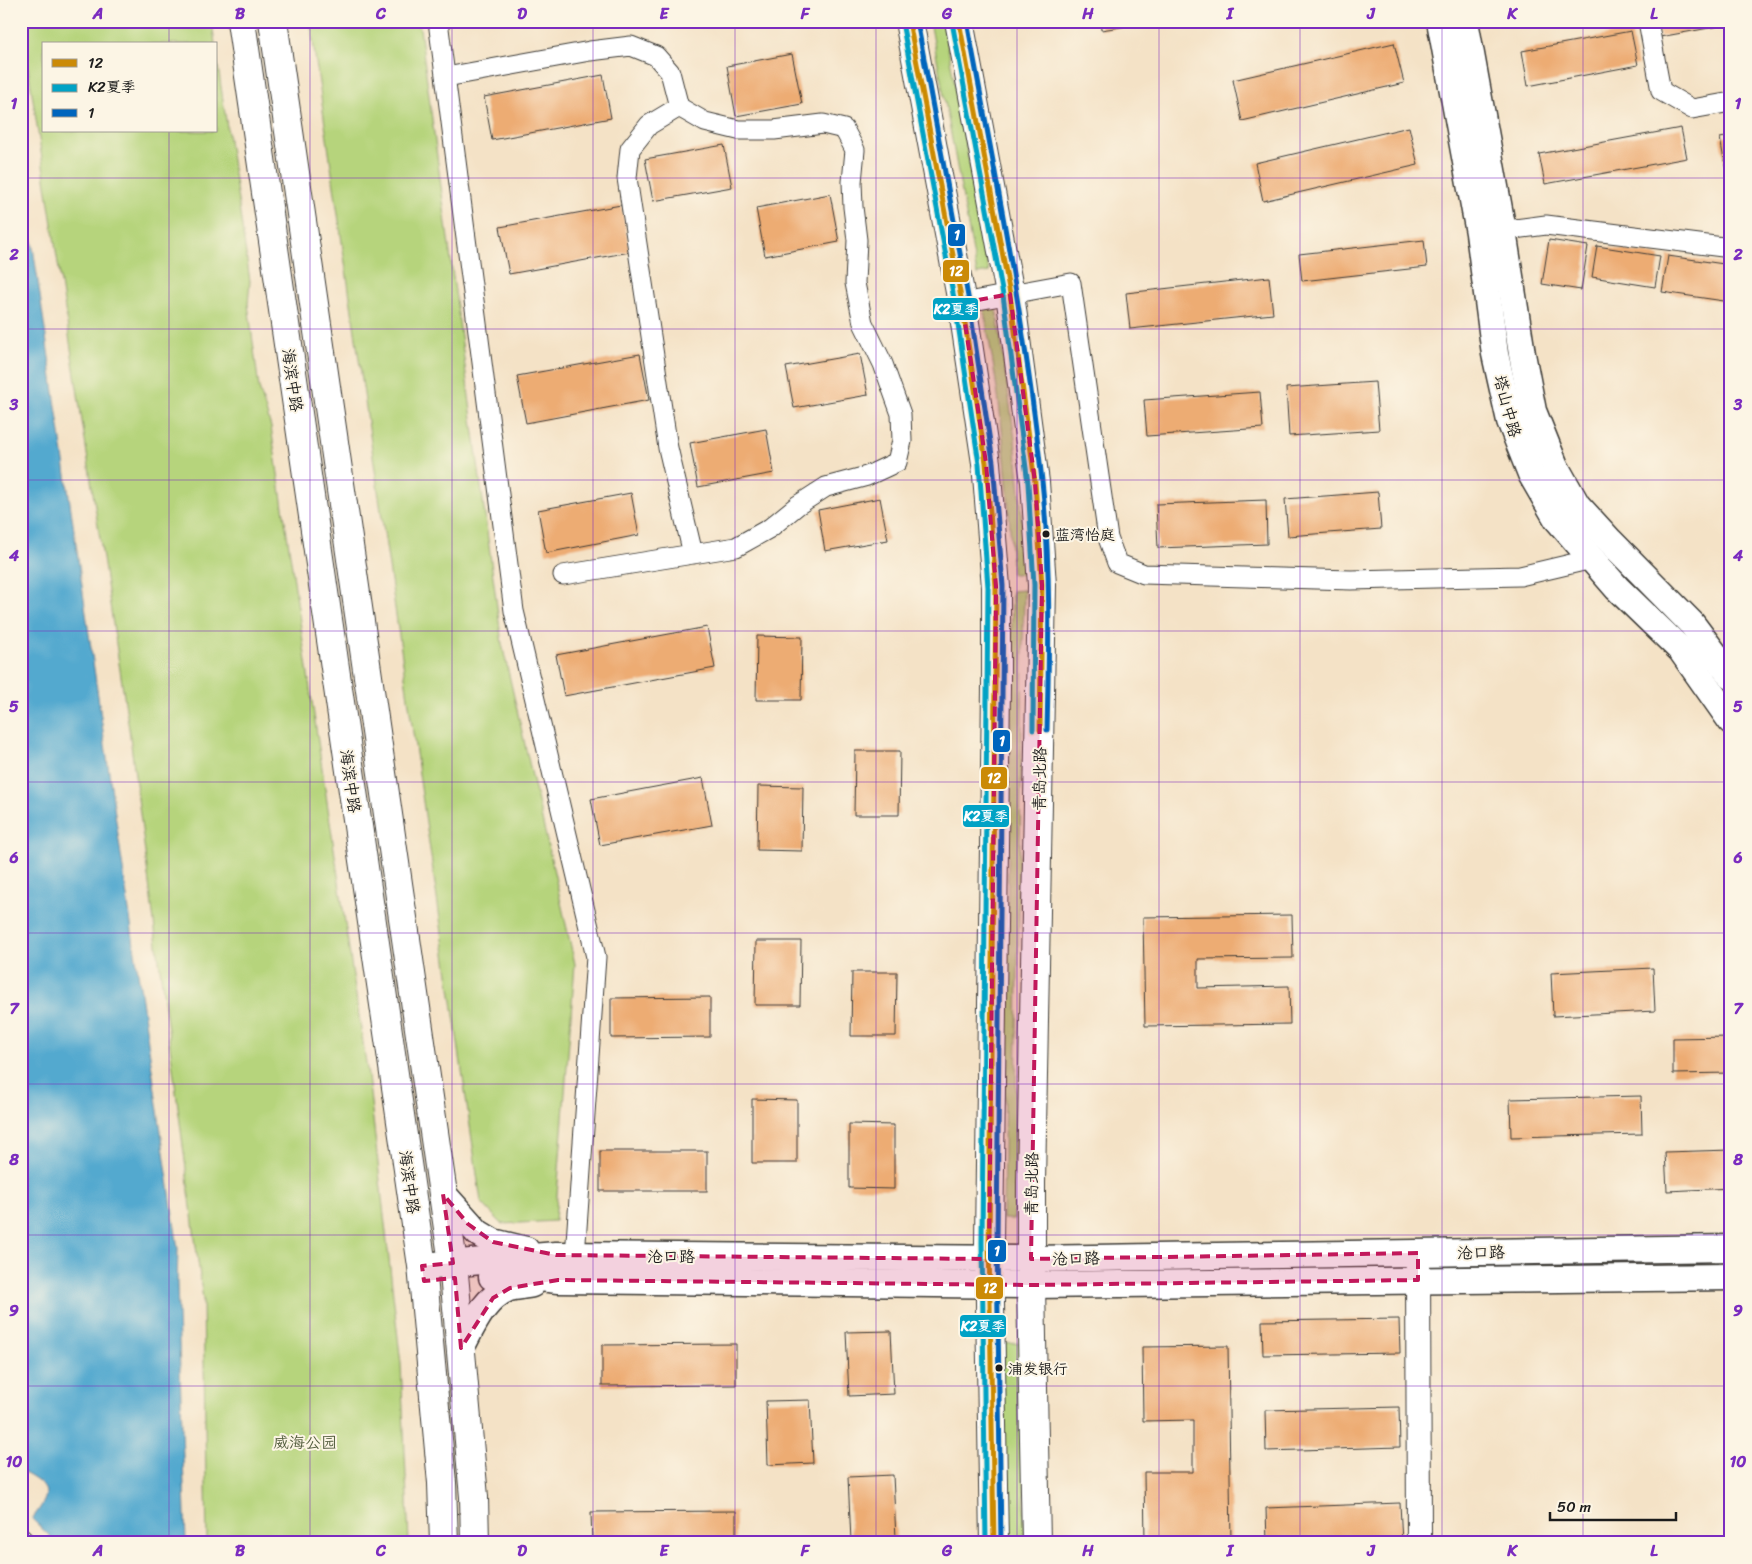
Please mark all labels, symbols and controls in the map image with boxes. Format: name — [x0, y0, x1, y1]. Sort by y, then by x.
text: A — [92, 0, 103, 28]
text: B — [235, 0, 246, 28]
text: C — [375, 0, 387, 28]
text: D — [517, 0, 527, 28]
text: E — [660, 0, 670, 28]
text: F — [800, 0, 811, 28]
text: G — [941, 0, 953, 28]
text: H — [1081, 0, 1094, 28]
text: I — [1226, 0, 1235, 28]
text: J — [1366, 0, 1376, 28]
text: K — [1506, 0, 1518, 28]
text: L — [1650, 0, 1658, 28]
legend — [42, 42, 218, 132]
text: 12 — [88, 50, 103, 76]
text: K2夏季 — [88, 74, 136, 100]
text: 1 — [11, 89, 18, 118]
text: 1 — [1735, 89, 1742, 118]
text: 1 — [88, 100, 94, 126]
line badge: 1 — [947, 223, 966, 247]
text: 1 — [954, 223, 960, 248]
text: 2 — [8, 240, 19, 269]
text: 2 — [1732, 240, 1743, 269]
line badge: 12 — [942, 259, 970, 283]
text: 12 — [949, 259, 964, 284]
line badge: K2夏季 — [932, 297, 979, 321]
text: K2夏季 — [933, 297, 978, 322]
street label: 海滨中路 — [274, 346, 311, 414]
street label: 塔山中路 — [1485, 371, 1530, 441]
text: 3 — [9, 390, 19, 419]
text: 3 — [1733, 390, 1743, 419]
place label: 蓝湾怡庭 — [1055, 522, 1115, 548]
marker: 蓝湾怡庭 — [1041, 529, 1051, 539]
text: 4 — [8, 541, 19, 570]
text: 4 — [1732, 541, 1743, 570]
text: 5 — [9, 692, 19, 721]
text: 5 — [1733, 692, 1743, 721]
line badge: 1 — [992, 729, 1011, 753]
text: 1 — [999, 729, 1005, 754]
street label: 海滨中路 — [332, 747, 369, 815]
street label: 青岛北路 — [1024, 747, 1055, 811]
line badge: 12 — [980, 766, 1008, 790]
text: 12 — [987, 766, 1002, 791]
line badge: K2夏季 — [962, 804, 1010, 828]
text: K2夏季 — [963, 804, 1008, 829]
text: 6 — [8, 843, 19, 872]
text: 6 — [1732, 843, 1743, 872]
text: 7 — [9, 994, 20, 1023]
text: 7 — [1733, 994, 1744, 1023]
text: 8 — [8, 1145, 19, 1174]
text: 8 — [1732, 1145, 1743, 1174]
street label: 海滨中路 — [391, 1148, 428, 1216]
street label: 青岛北路 — [1016, 1152, 1047, 1216]
street label: 沧口路 — [1457, 1238, 1505, 1267]
line badge: 1 — [987, 1239, 1007, 1263]
text: 1 — [994, 1239, 1000, 1264]
street label: 沧口路 — [647, 1242, 695, 1271]
street label: 沧口路 — [1052, 1244, 1100, 1273]
line badge: 12 — [975, 1276, 1004, 1300]
text: 12 — [983, 1276, 998, 1301]
text: 9 — [9, 1296, 19, 1325]
text: 9 — [1733, 1296, 1743, 1325]
line badge: K2夏季 — [959, 1314, 1007, 1338]
text: K2夏季 — [960, 1314, 1005, 1339]
place label: 浦发银行 — [1008, 1356, 1068, 1382]
marker: 浦发银行 — [994, 1363, 1004, 1373]
park label: 威海公园 — [273, 1428, 337, 1457]
text: 10 — [6, 1447, 22, 1476]
text: 10 — [1730, 1447, 1746, 1476]
scale bar — [1550, 1489, 1676, 1521]
text: 50 m — [1557, 1494, 1592, 1520]
text: A — [92, 1536, 103, 1564]
text: B — [235, 1536, 246, 1564]
text: C — [375, 1536, 387, 1564]
text: D — [517, 1536, 527, 1564]
text: E — [660, 1536, 670, 1564]
text: F — [800, 1536, 811, 1564]
text: G — [941, 1536, 953, 1564]
text: H — [1081, 1536, 1094, 1564]
text: I — [1226, 1536, 1235, 1564]
text: J — [1366, 1536, 1376, 1564]
text: K — [1506, 1536, 1518, 1564]
text: L — [1650, 1536, 1658, 1564]

